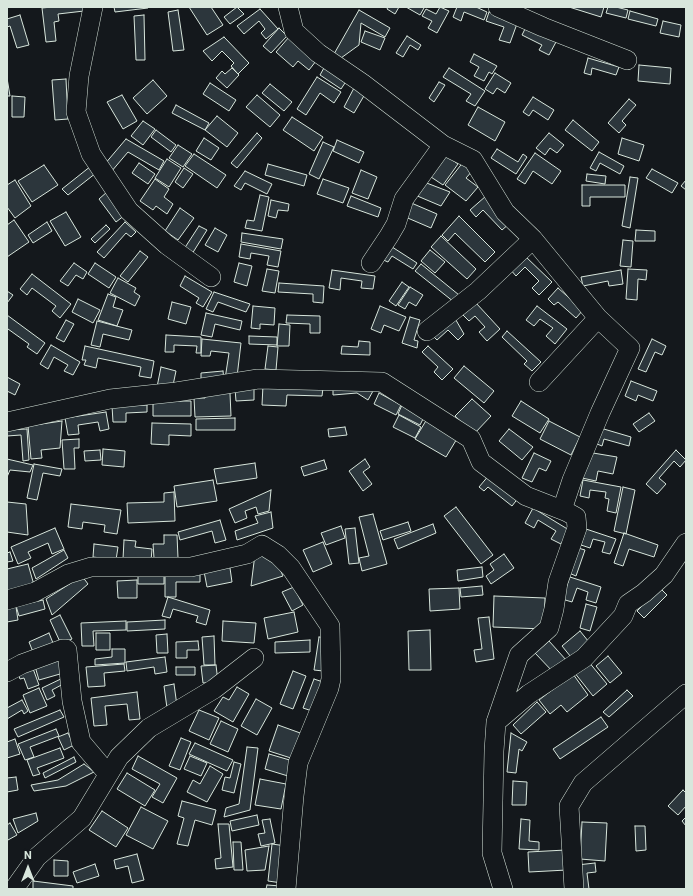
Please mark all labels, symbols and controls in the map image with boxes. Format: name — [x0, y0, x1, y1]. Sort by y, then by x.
north arrow — [8, 848, 48, 888]
text: N — [24, 849, 32, 862]

